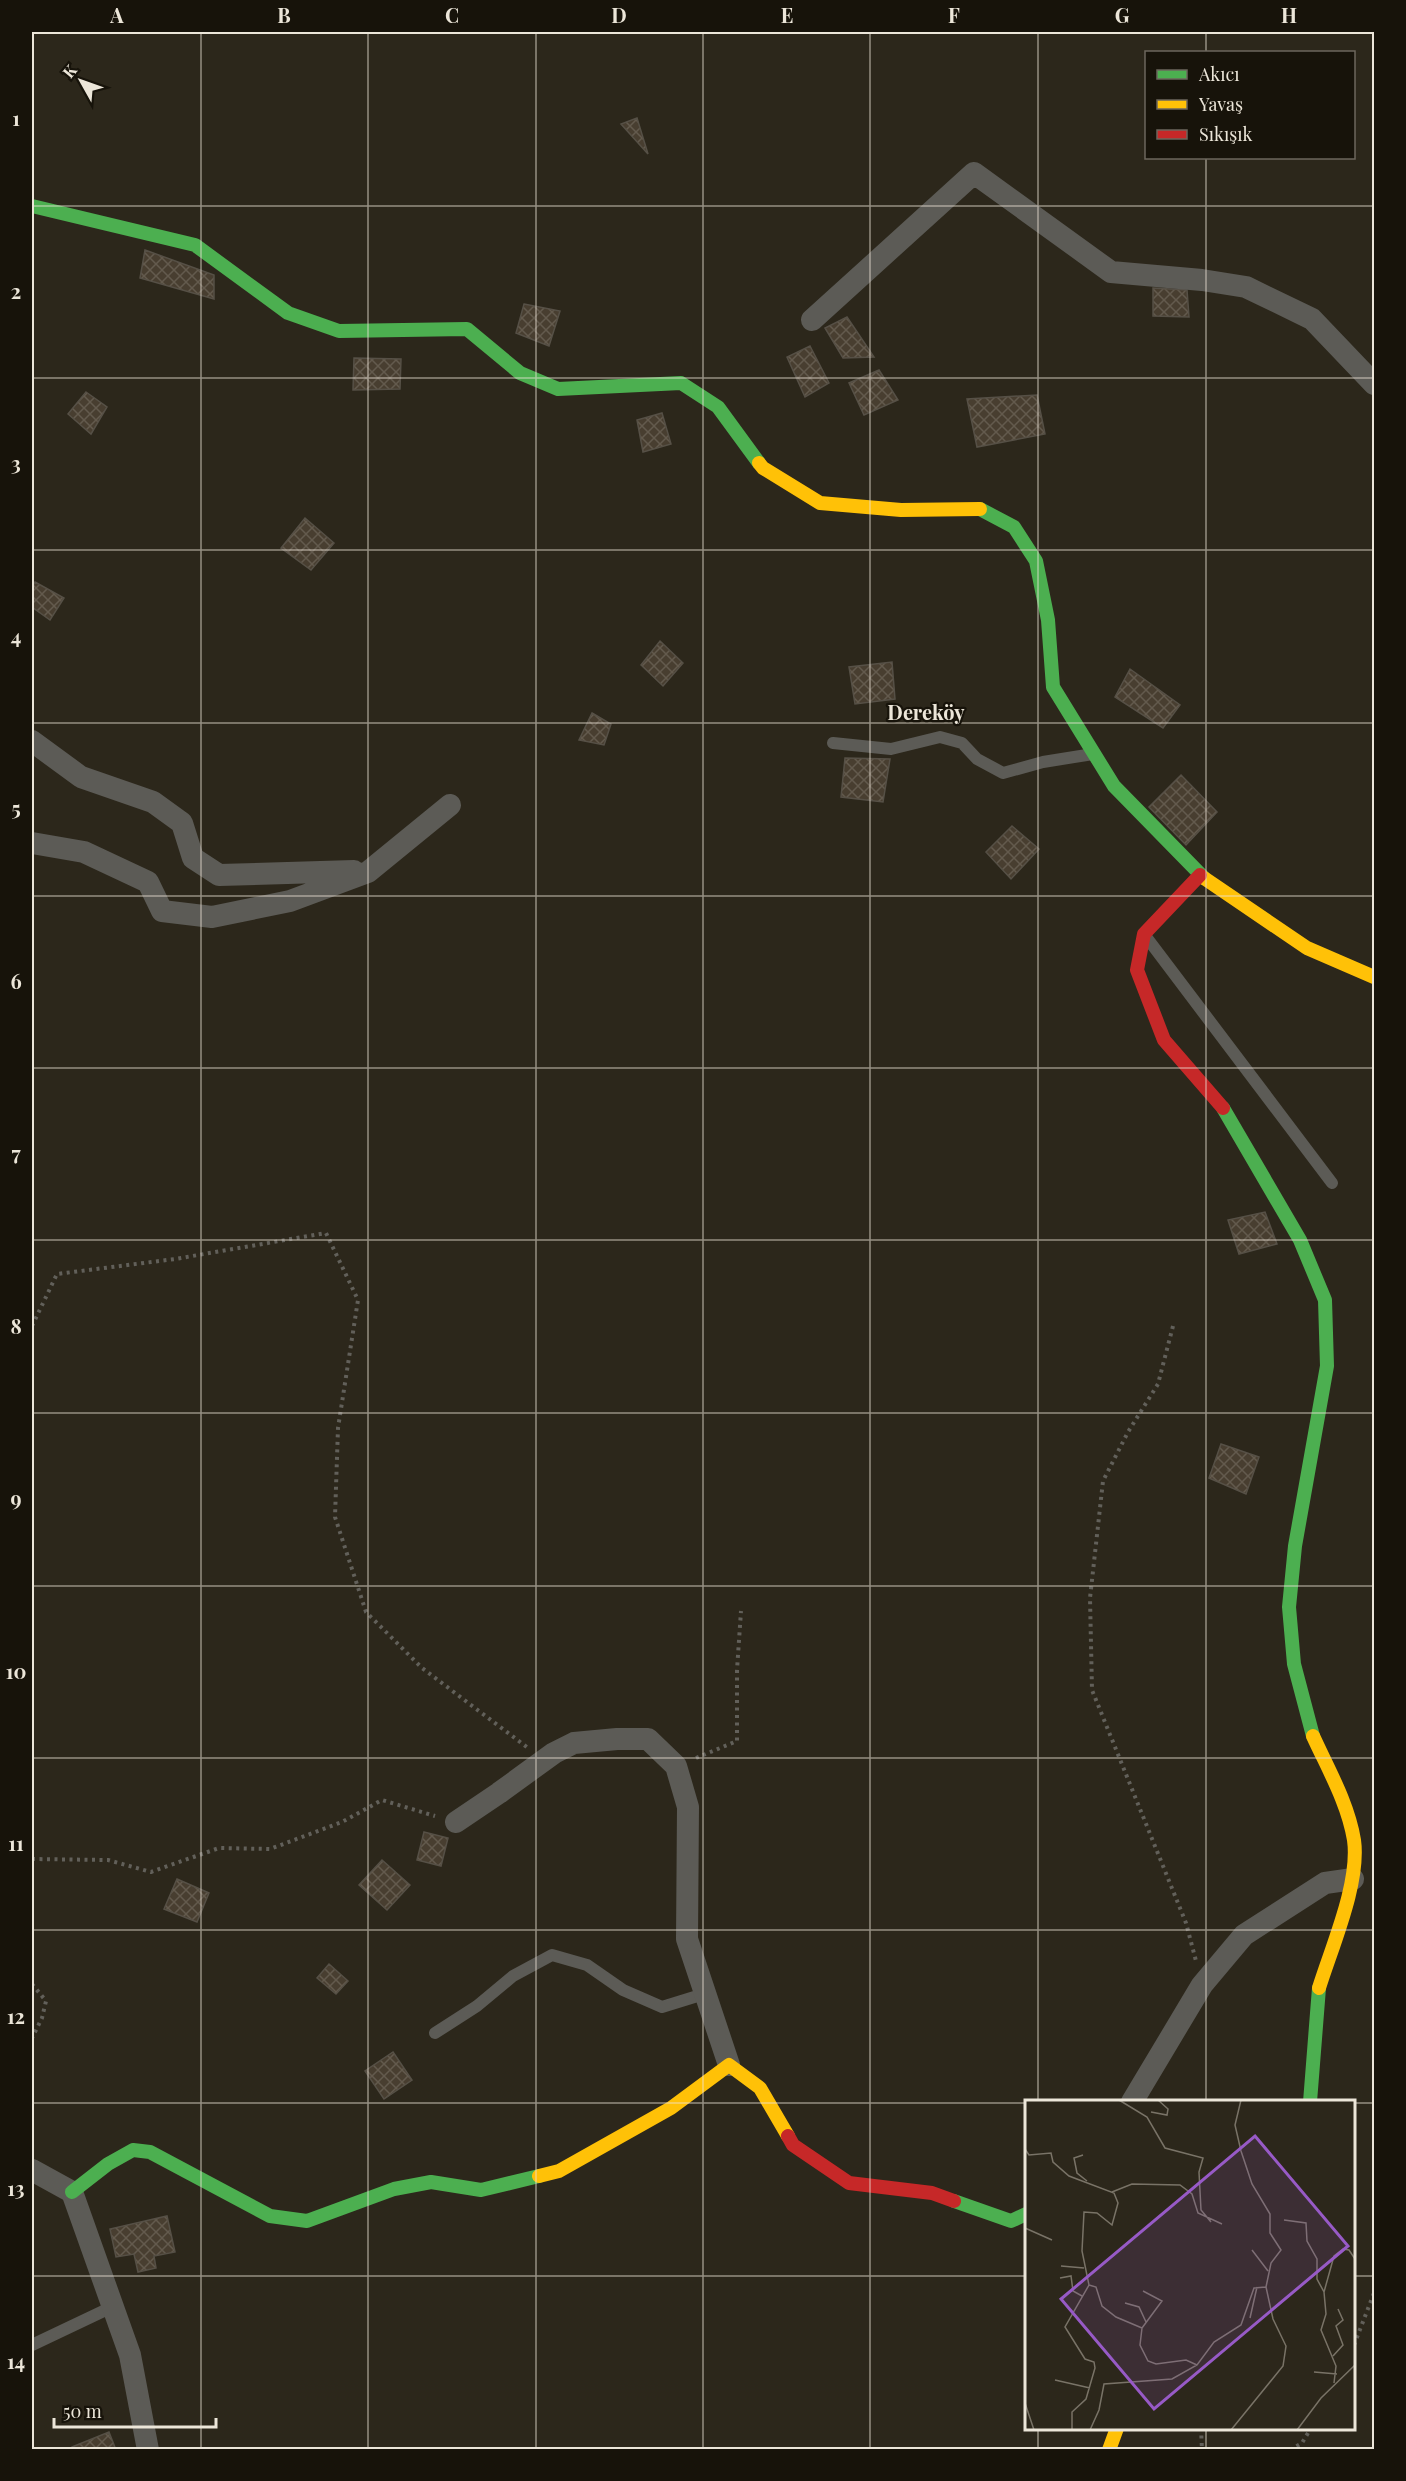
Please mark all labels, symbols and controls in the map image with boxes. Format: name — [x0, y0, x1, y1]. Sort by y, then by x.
text: A — [109, 1, 124, 28]
text: B — [277, 1, 291, 28]
text: C — [445, 1, 459, 28]
text: D — [611, 1, 627, 28]
text: E — [781, 1, 793, 28]
text: F — [948, 1, 960, 28]
text: G — [1115, 1, 1130, 28]
text: H — [1281, 1, 1297, 28]
north arrow — [51, 51, 111, 111]
legend — [1145, 51, 1355, 159]
text: K — [57, 59, 81, 82]
text: Akıcı — [1198, 62, 1240, 86]
text: Yavaş — [1198, 92, 1243, 116]
text: 1 — [12, 104, 20, 131]
text: Sıkışık — [1199, 122, 1252, 146]
text: 2 — [11, 277, 21, 304]
text: 3 — [11, 449, 21, 476]
text: 4 — [11, 622, 21, 649]
district label: Dereköy — [887, 698, 965, 725]
text: 5 — [11, 794, 21, 821]
text: 6 — [10, 967, 22, 994]
text: 7 — [11, 1139, 21, 1166]
text: 8 — [10, 1312, 22, 1339]
text: 9 — [10, 1484, 22, 1511]
text: 10 — [6, 1657, 26, 1684]
text: 11 — [8, 1829, 24, 1856]
text: 12 — [7, 2002, 25, 2029]
inset map — [1025, 2100, 1355, 2430]
text: 13 — [7, 2174, 25, 2201]
text: 14 — [7, 2347, 25, 2374]
scale bar — [54, 2391, 216, 2429]
text: 50 m — [63, 2399, 102, 2423]

